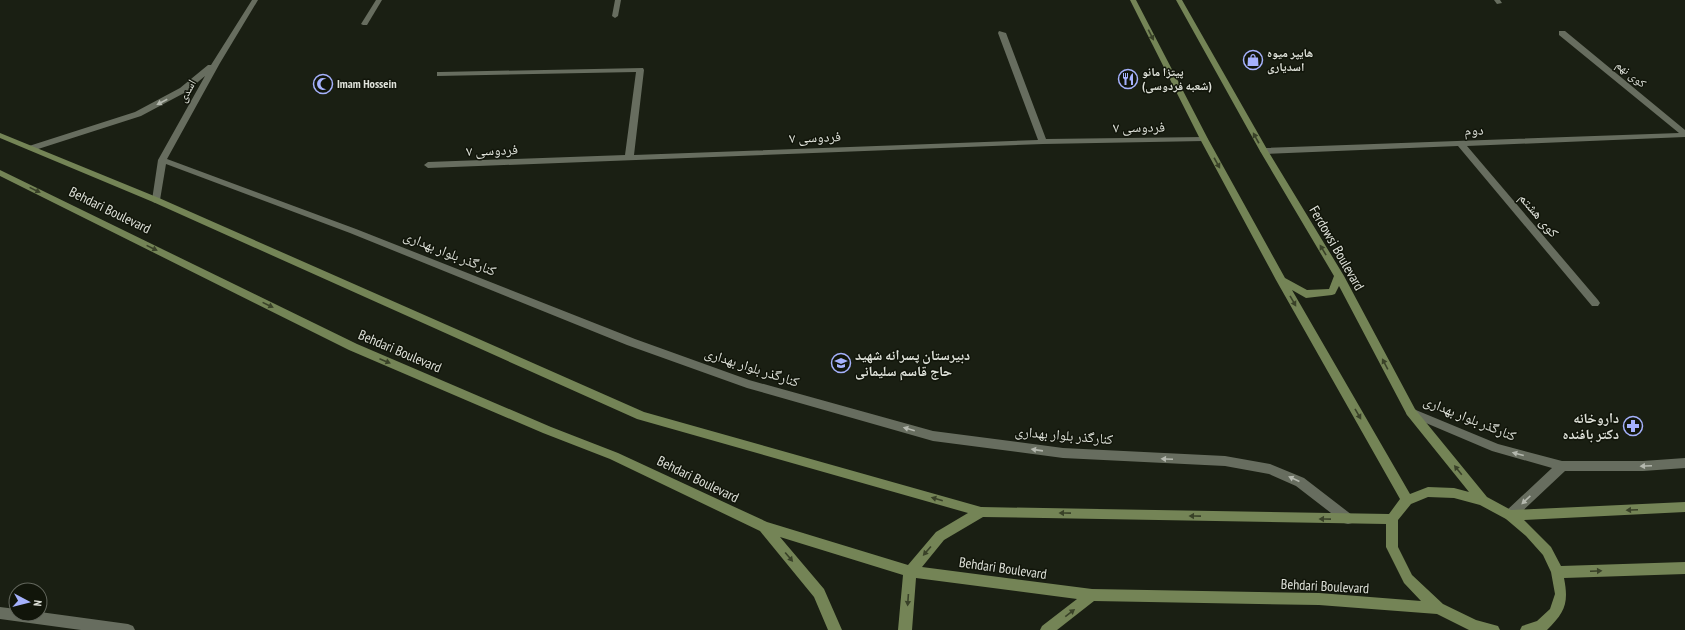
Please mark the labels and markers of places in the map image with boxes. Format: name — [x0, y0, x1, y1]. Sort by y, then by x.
place label: هایپر میوه اسدیاری — [1267, 45, 1313, 75]
shop icon: هایپر میوه اسدیاری — [1242, 49, 1264, 71]
place label: پیتزا مانو (شعبه فردوسی) — [1142, 64, 1212, 94]
restaurant icon: پیتزا مانو (شعبه فردوسی) — [1117, 68, 1139, 90]
mosque icon: Imam Hossein — [312, 73, 334, 95]
place label: Imam Hossein — [337, 76, 397, 91]
place label: دبیرستان پسرانه شهید حاج قاسم سلیمانی — [855, 346, 970, 381]
school or university icon: دبیرستان پسرانه شهید حاج قاسم سلیمانی — [830, 352, 852, 374]
place label: داروخانه دکتر بافنده — [1563, 409, 1619, 443]
pharmacy icon: داروخانه دکتر بافنده — [1622, 415, 1644, 437]

